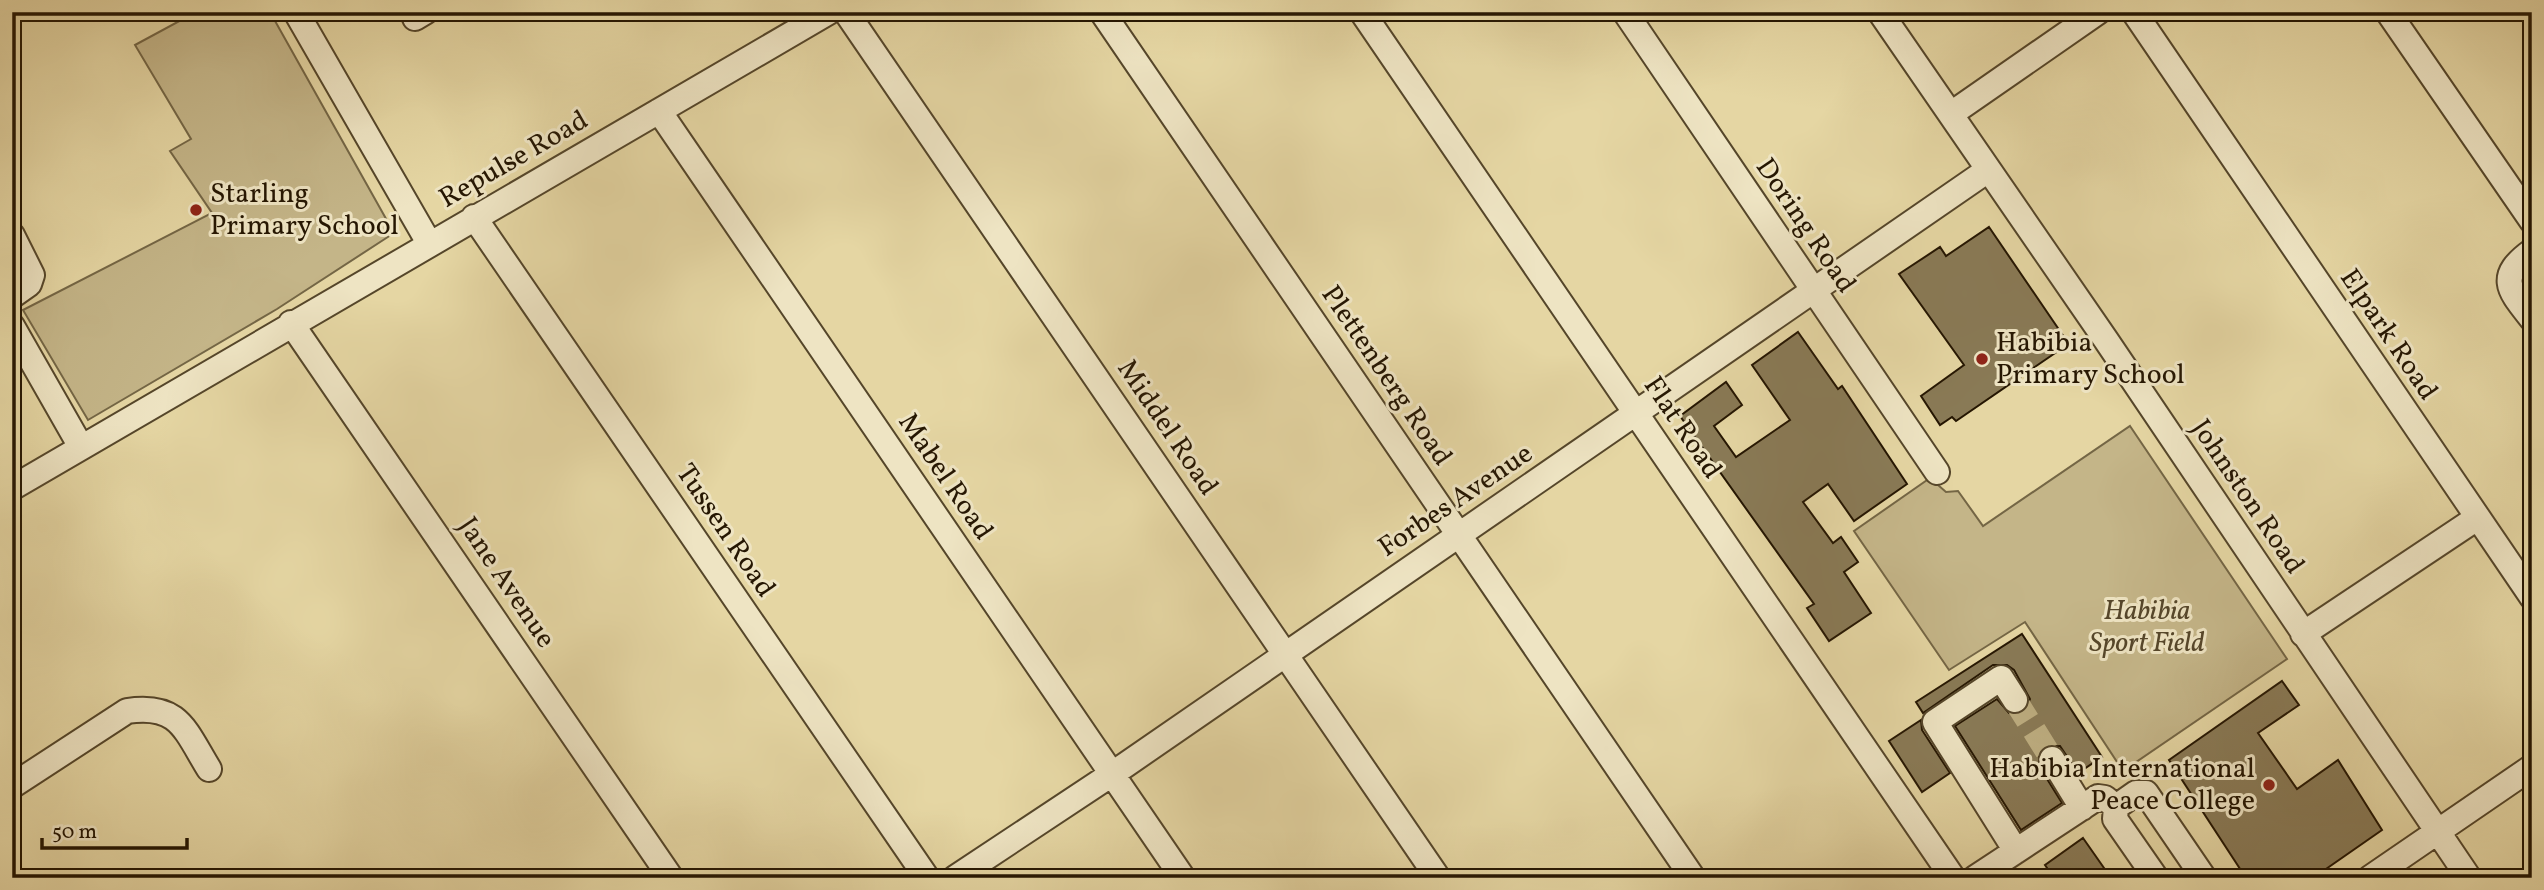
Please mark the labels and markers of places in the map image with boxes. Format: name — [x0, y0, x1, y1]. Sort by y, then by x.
place label: Starling Primary School — [210, 175, 399, 246]
marker: Starling Primary School — [188, 202, 204, 218]
place label: Habibia Primary School — [1996, 324, 2185, 395]
marker: Habibia Primary School — [1974, 351, 1990, 367]
place label: Habibia International Peace College — [1989, 750, 2255, 821]
marker: Habibia International Peace College — [2261, 777, 2277, 793]

